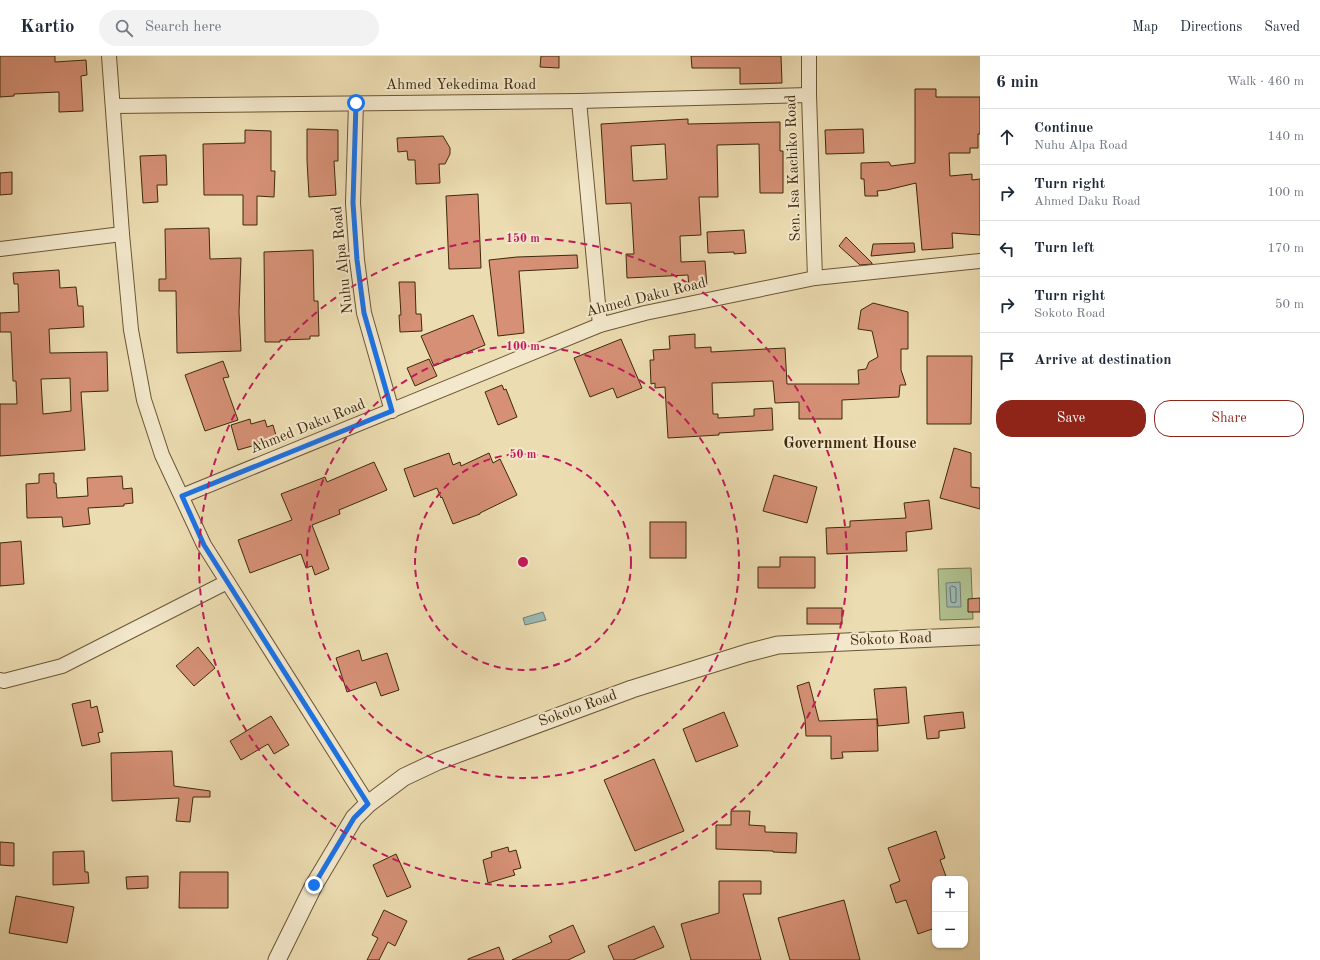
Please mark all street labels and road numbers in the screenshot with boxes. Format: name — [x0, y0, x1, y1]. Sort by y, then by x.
street label: Ahmed Yekedima Road — [386, 78, 537, 93]
street label: Sen. Isa Kachiko Road — [784, 94, 804, 242]
street label: Nuhu Alpa Road — [330, 205, 356, 315]
street label: Ahmed Daku Road — [585, 276, 708, 320]
street label: Ahmed Daku Road — [248, 397, 368, 457]
street label: Sokoto Road — [850, 631, 933, 649]
street label: Sokoto Road — [537, 688, 619, 730]

